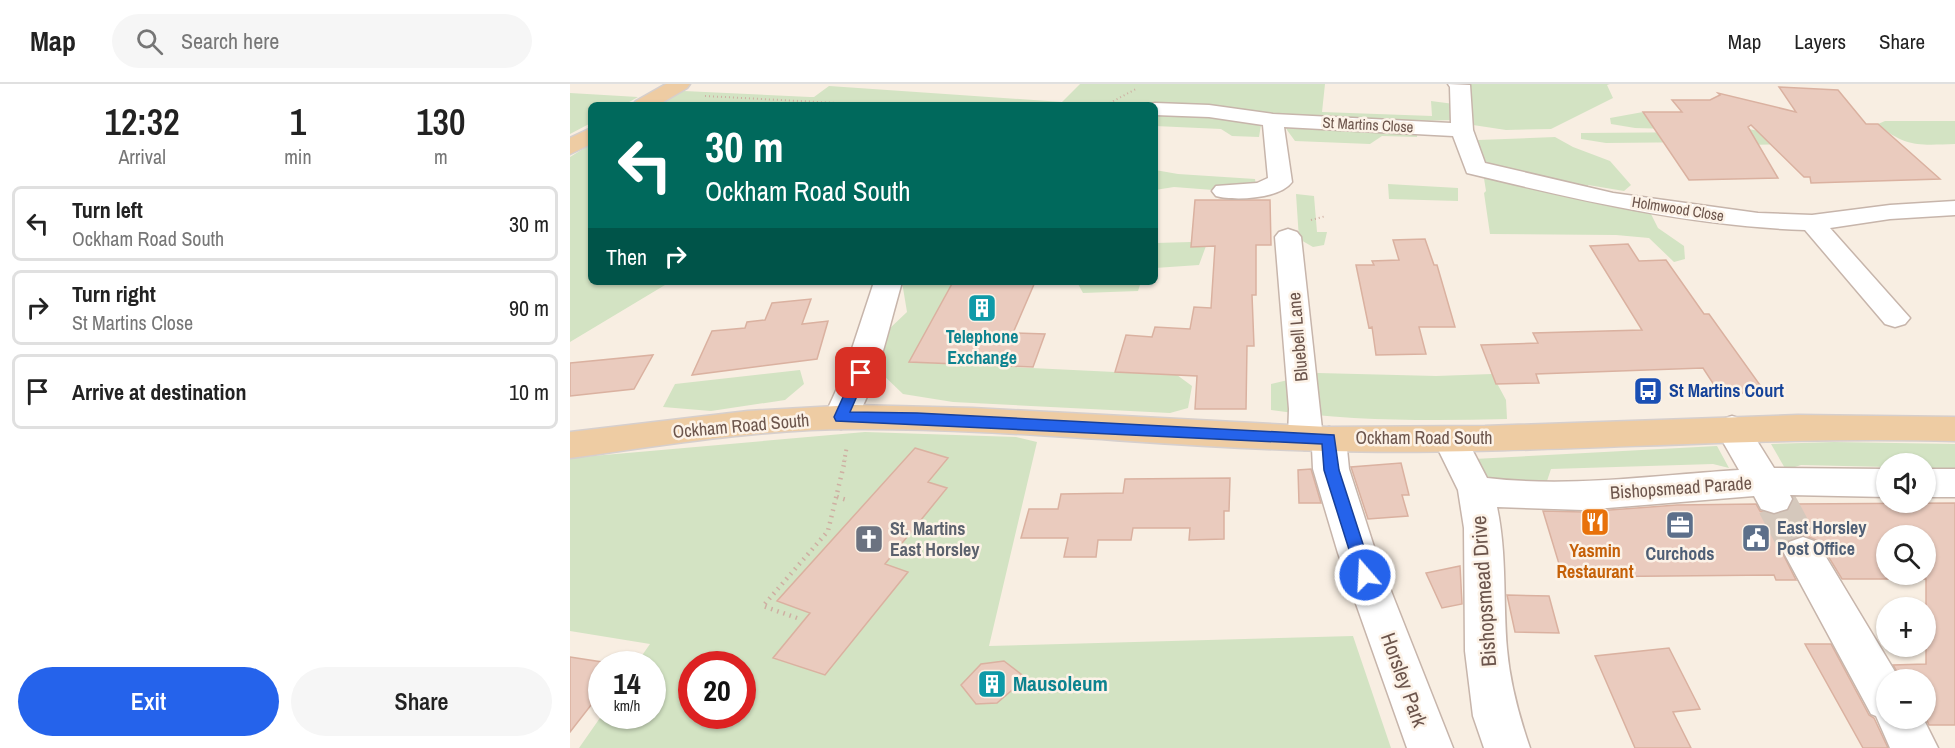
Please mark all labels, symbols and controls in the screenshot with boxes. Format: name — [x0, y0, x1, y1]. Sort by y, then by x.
search box — [112, 14, 532, 68]
text: Map — [30, 22, 76, 60]
icon: search — [133, 25, 166, 58]
text: Search here — [181, 26, 279, 56]
text: Map — [1728, 27, 1761, 56]
text: Layers — [1794, 27, 1846, 56]
text: Share — [1879, 27, 1925, 56]
text: 12:32 — [105, 98, 180, 146]
text: 1 — [290, 98, 306, 146]
text: 130 — [416, 98, 465, 146]
street label: St Martins Close — [1322, 112, 1414, 137]
text: 30 m — [705, 119, 784, 175]
icon: left — [606, 126, 684, 204]
text: Arrival — [118, 143, 166, 170]
text: min — [284, 143, 312, 170]
text: m — [434, 143, 448, 170]
text: Ockham Road South — [705, 173, 911, 209]
street label: Holmwood Close — [1631, 191, 1726, 226]
text: Turn left — [72, 195, 143, 225]
icon: left — [21, 207, 54, 240]
text: 30 m — [509, 209, 549, 239]
text: Ockham Road South — [72, 225, 224, 252]
icon: right — [659, 240, 692, 273]
text: Then — [606, 242, 647, 272]
text: Turn right — [72, 279, 156, 309]
icon: right — [21, 291, 54, 324]
street label: Bluebell Lane — [1281, 291, 1314, 383]
building icon: Telephone Exchange — [966, 292, 998, 324]
text: 90 m — [509, 293, 549, 323]
text: St Martins Close — [72, 309, 193, 336]
place label: Telephone Exchange — [946, 324, 1018, 370]
pin — [835, 347, 886, 398]
icon: arrive — [844, 356, 877, 389]
icon: arrive — [21, 375, 54, 408]
bus stop icon: St Martins Court — [1632, 375, 1664, 407]
text: Arrive at destination — [72, 377, 246, 407]
text: 10 m — [509, 377, 549, 407]
place label: St Martins Court — [1669, 378, 1784, 403]
street label: Ockham Road South — [672, 407, 810, 444]
street label: Ockham Road South — [1355, 425, 1493, 450]
map controls — [1876, 453, 1936, 729]
button: sound — [1876, 453, 1936, 513]
street label: Bishopsmead Parade — [1609, 470, 1753, 505]
restaurant icon: Yasmin Restaurant — [1579, 506, 1611, 538]
office icon: Curchods — [1664, 509, 1696, 541]
street label: Bishopsmead Drive — [1464, 515, 1503, 667]
place label: East Horsley Post Office — [1777, 515, 1867, 561]
place label: St. Martins East Horsley — [890, 516, 980, 562]
public building icon: East Horsley Post Office — [1740, 522, 1772, 554]
church icon: St. Martins East Horsley — [853, 523, 885, 555]
button: search — [1876, 525, 1936, 585]
place label: Yasmin Restaurant — [1556, 538, 1634, 584]
place label: Curchods — [1646, 541, 1714, 566]
position arrow — [1333, 543, 1397, 607]
button: + — [1876, 597, 1936, 657]
street label: Horsley Park — [1374, 629, 1435, 731]
speed limit sign: 20 — [678, 651, 756, 729]
text: 14 — [613, 663, 641, 703]
button: Exit — [18, 667, 279, 736]
button: Share — [291, 667, 552, 736]
building icon: Mausoleum — [976, 668, 1008, 700]
place label: Mausoleum — [1013, 669, 1108, 698]
button: − — [1876, 669, 1936, 729]
text: km/h — [614, 695, 640, 716]

